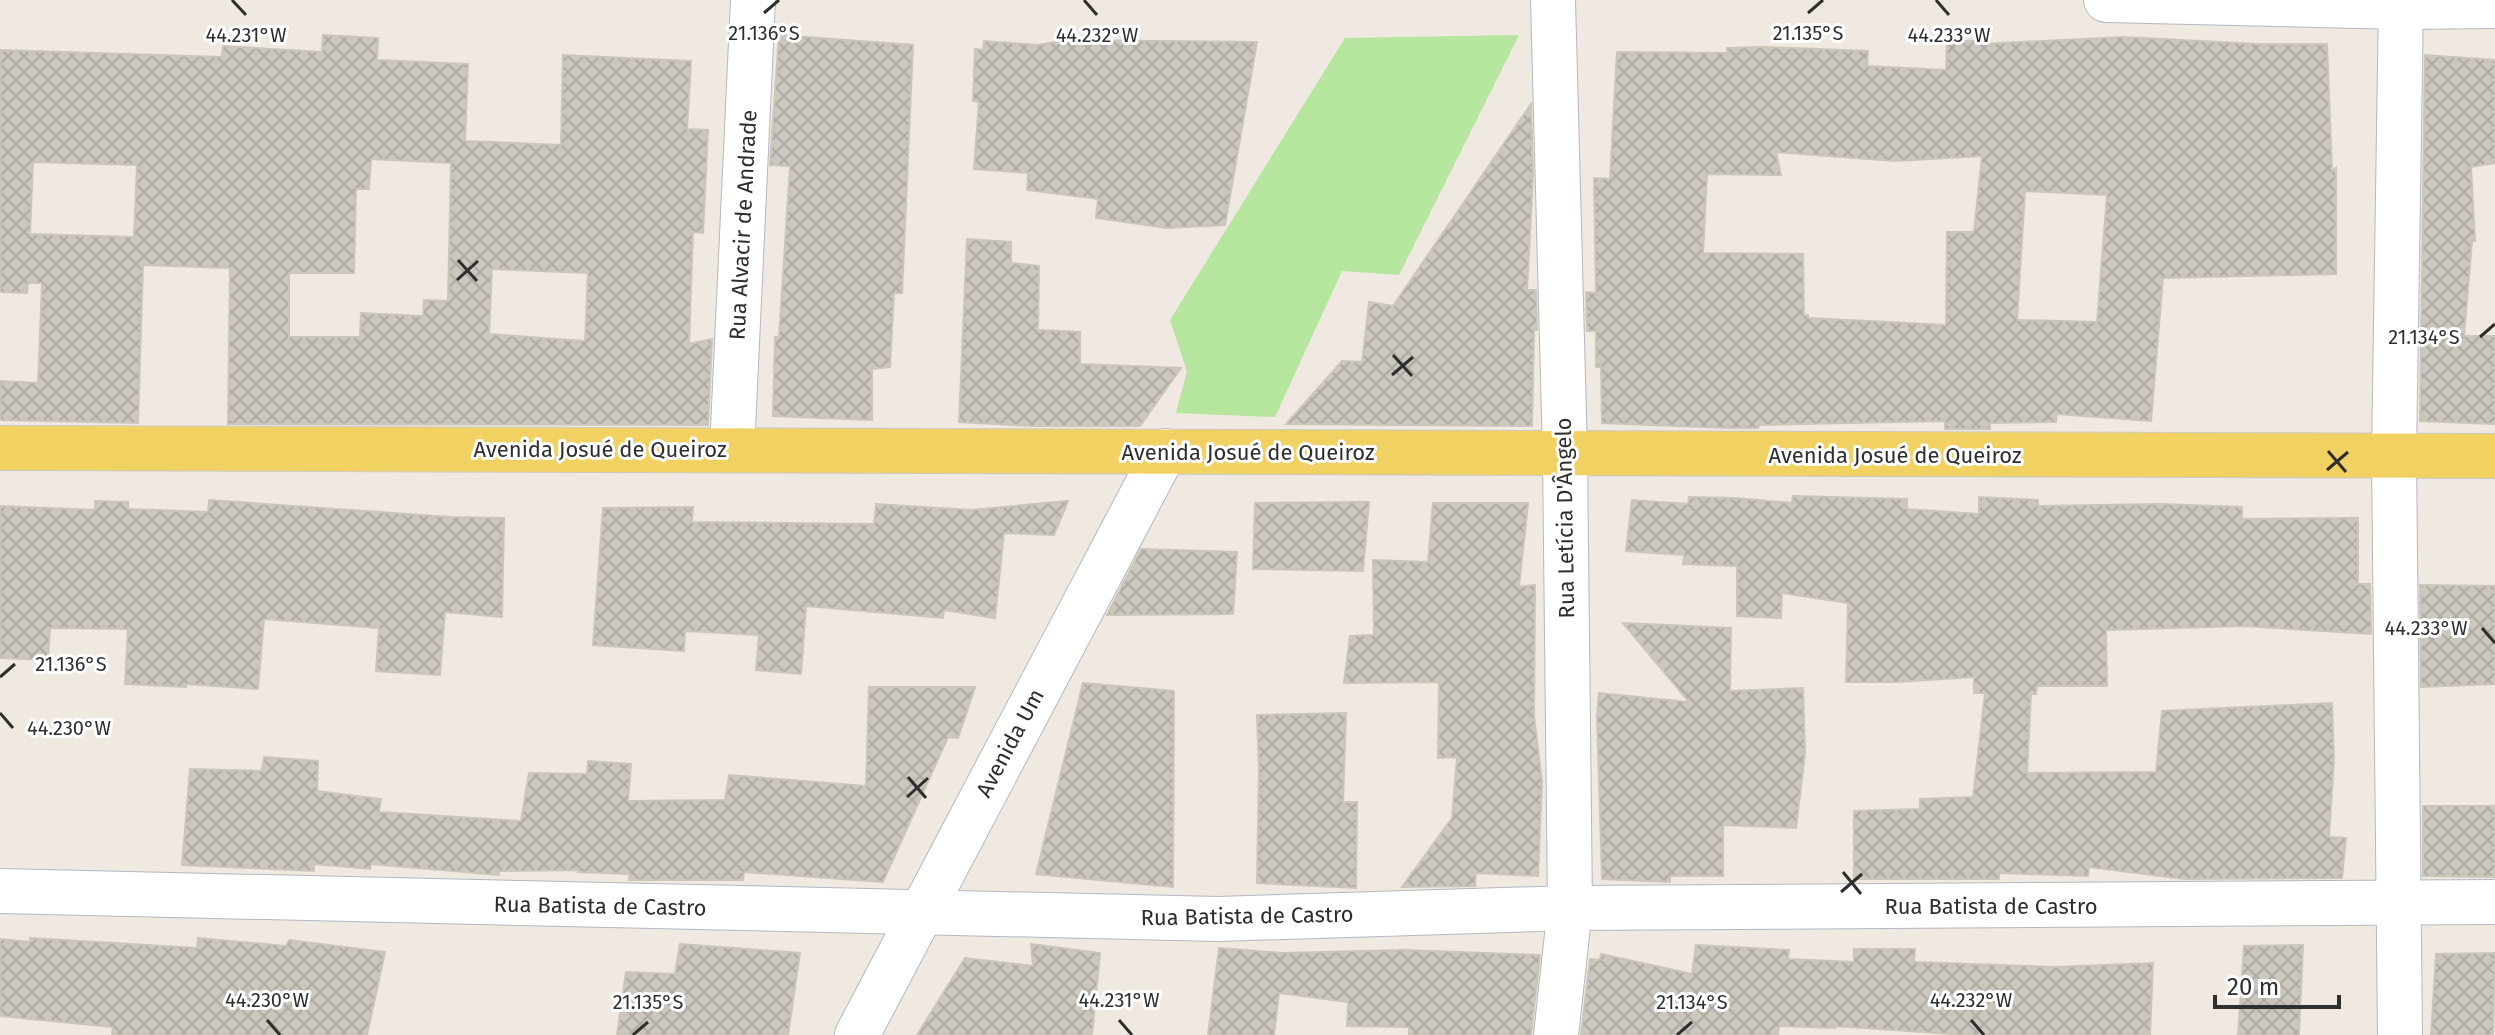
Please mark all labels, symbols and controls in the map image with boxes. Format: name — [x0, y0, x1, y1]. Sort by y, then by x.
text: 21.136°S — [728, 21, 800, 45]
text: 21.135°S — [1773, 21, 1843, 45]
text: 44.231°W — [206, 23, 287, 47]
text: 44.232°W — [1056, 23, 1139, 47]
text: 44.233°W — [1908, 23, 1991, 47]
street label: Rua Alvacir de Andrade — [723, 109, 763, 341]
text: 21.134°S — [2388, 325, 2460, 349]
street label: Rua Letícia D'Ângelo — [1550, 417, 1580, 619]
street label: Avenida Josué de Queiroz — [473, 436, 727, 463]
street label: Avenida Josué de Queiroz — [1121, 439, 1375, 466]
street label: Avenida Josué de Queiroz — [1768, 442, 2022, 469]
text: 44.233°W — [2385, 616, 2468, 640]
text: 21.136°S — [35, 652, 107, 676]
street label: Avenida Um — [970, 684, 1050, 802]
text: 44.230°W — [27, 716, 111, 740]
street label: Rua Batista de Castro — [493, 891, 707, 921]
street label: Rua Batista de Castro — [1885, 893, 2097, 920]
street label: Rua Batista de Castro — [1140, 901, 1354, 931]
scale bar — [2215, 959, 2339, 1009]
text: 20 m — [2227, 973, 2279, 1001]
text: 44.230°W — [225, 988, 309, 1012]
text: 44.231°W — [1079, 988, 1160, 1012]
text: 44.232°W — [1930, 988, 2013, 1012]
text: 21.135°S — [613, 990, 683, 1014]
text: 21.134°S — [1656, 990, 1728, 1014]

